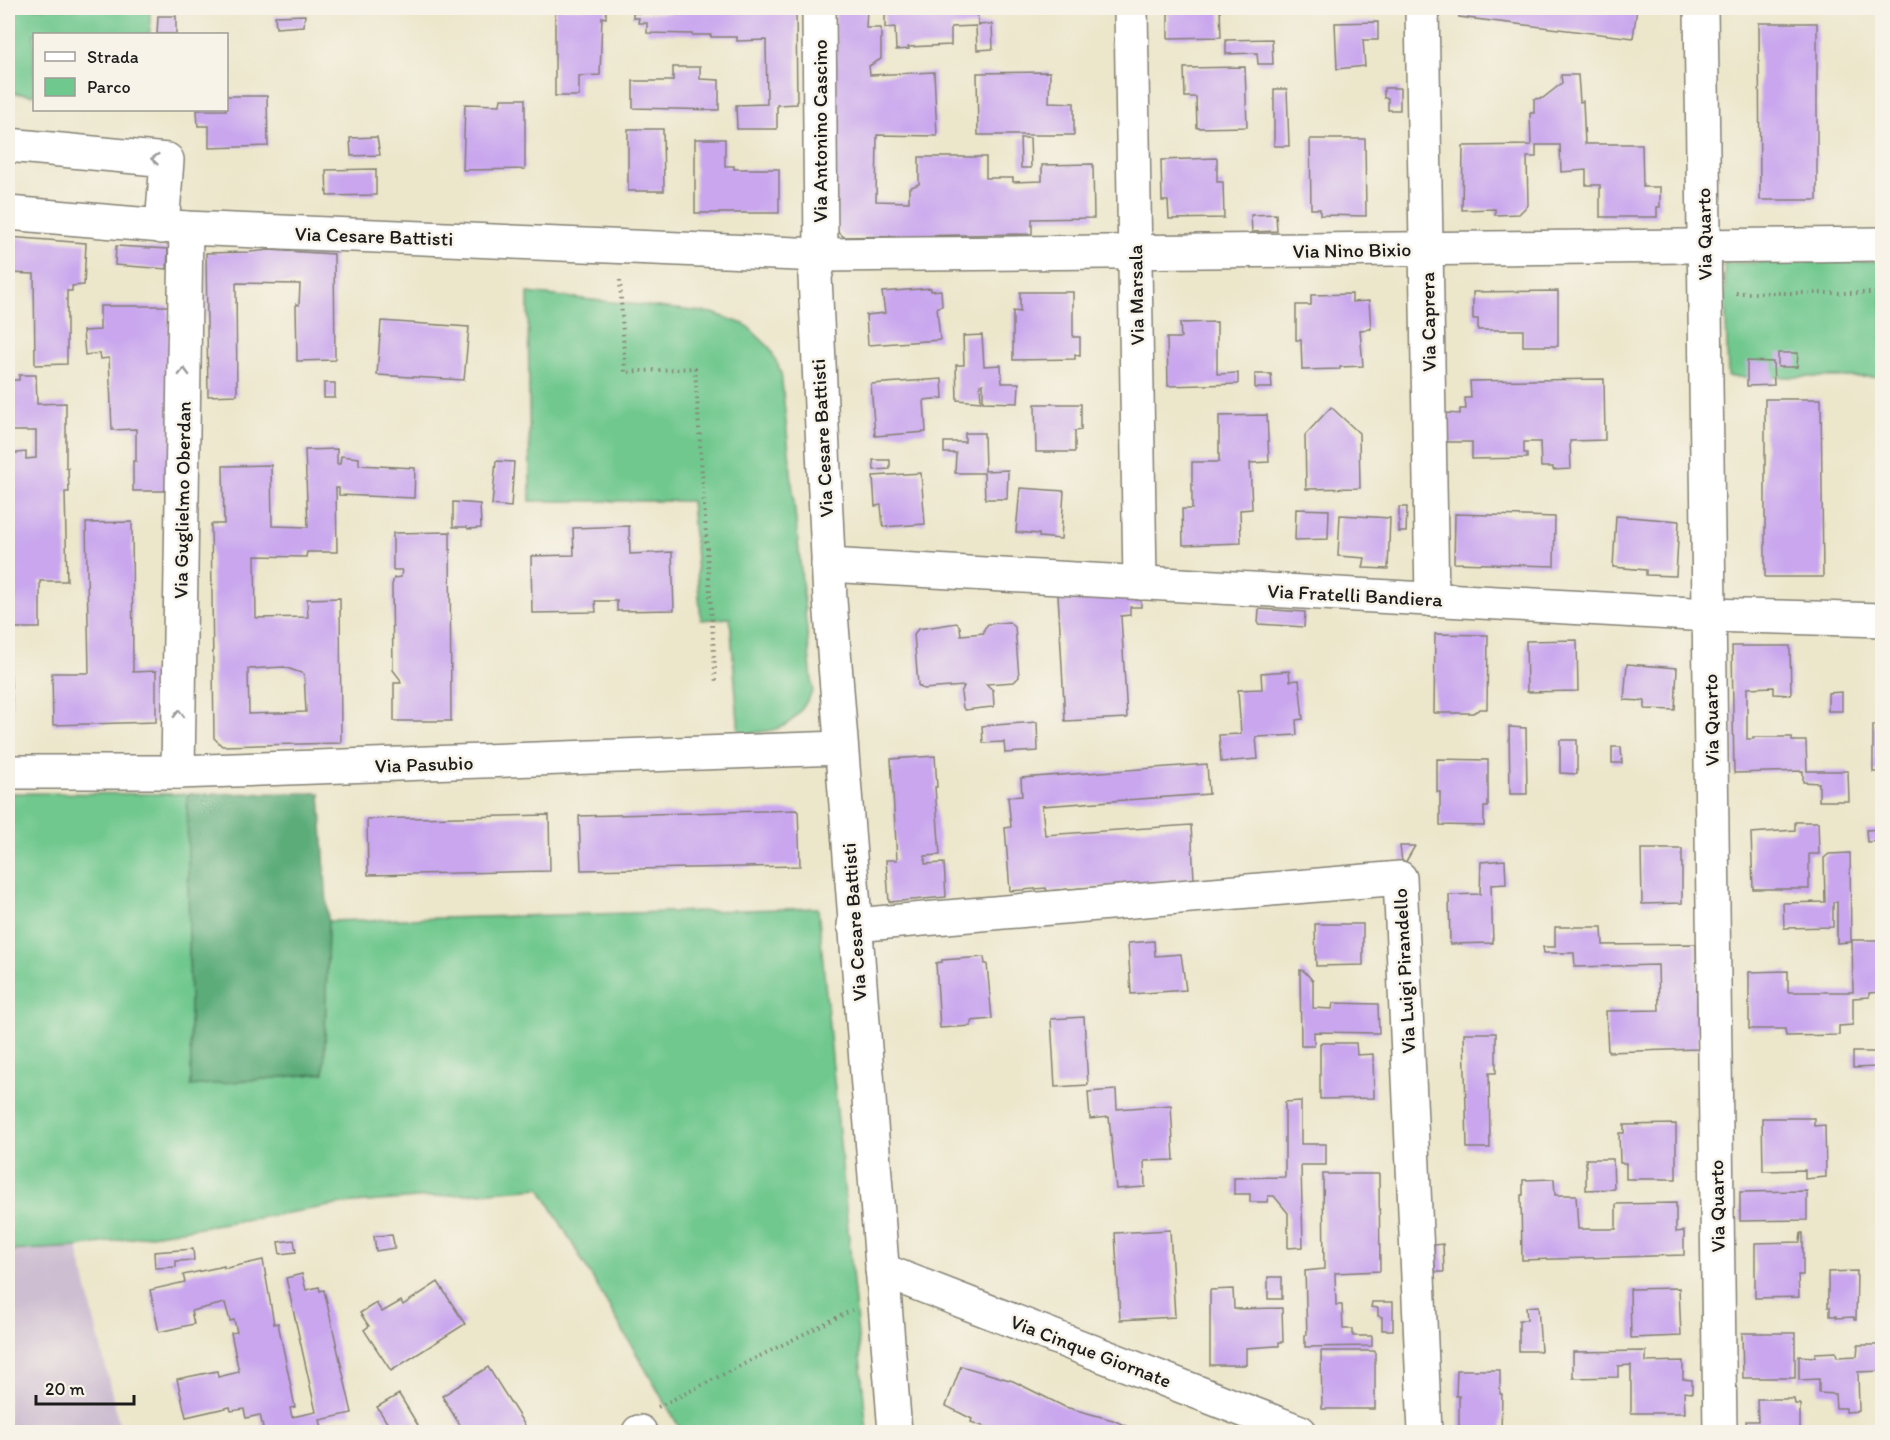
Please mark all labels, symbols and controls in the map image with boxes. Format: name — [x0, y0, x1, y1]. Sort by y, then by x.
legend — [33, 33, 228, 111]
street label: Via Antonino Cascino — [808, 39, 832, 223]
text: Strada — [87, 46, 139, 68]
text: Parco — [87, 76, 131, 98]
one-way arrow — [150, 152, 159, 165]
street label: Via Quarto — [1691, 187, 1717, 281]
street label: Via Cesare Battisti — [294, 221, 454, 251]
street label: Via Nino Bixio — [1292, 237, 1412, 263]
street label: Via Marsala — [1123, 244, 1149, 345]
street label: Via Caprera — [1415, 272, 1441, 372]
street label: Via Cesare Battisti — [806, 358, 838, 518]
one-way arrow — [178, 367, 190, 376]
street label: Via Guglielmo Oberdan — [168, 401, 196, 599]
street label: Via Fratelli Bandiera — [1267, 578, 1444, 612]
street label: Via Quarto — [1698, 673, 1724, 767]
one-way arrow — [173, 709, 185, 718]
street label: Via Pasubio — [374, 750, 474, 778]
street label: Via Cesare Battisti — [836, 842, 872, 1002]
street label: Via Luigi Pirandello — [1388, 888, 1420, 1054]
street label: Via Quarto — [1704, 1159, 1730, 1253]
street label: Via Cinque Giornate — [1007, 1309, 1175, 1393]
scale bar — [36, 1368, 134, 1406]
text: 20 m — [45, 1378, 85, 1400]

